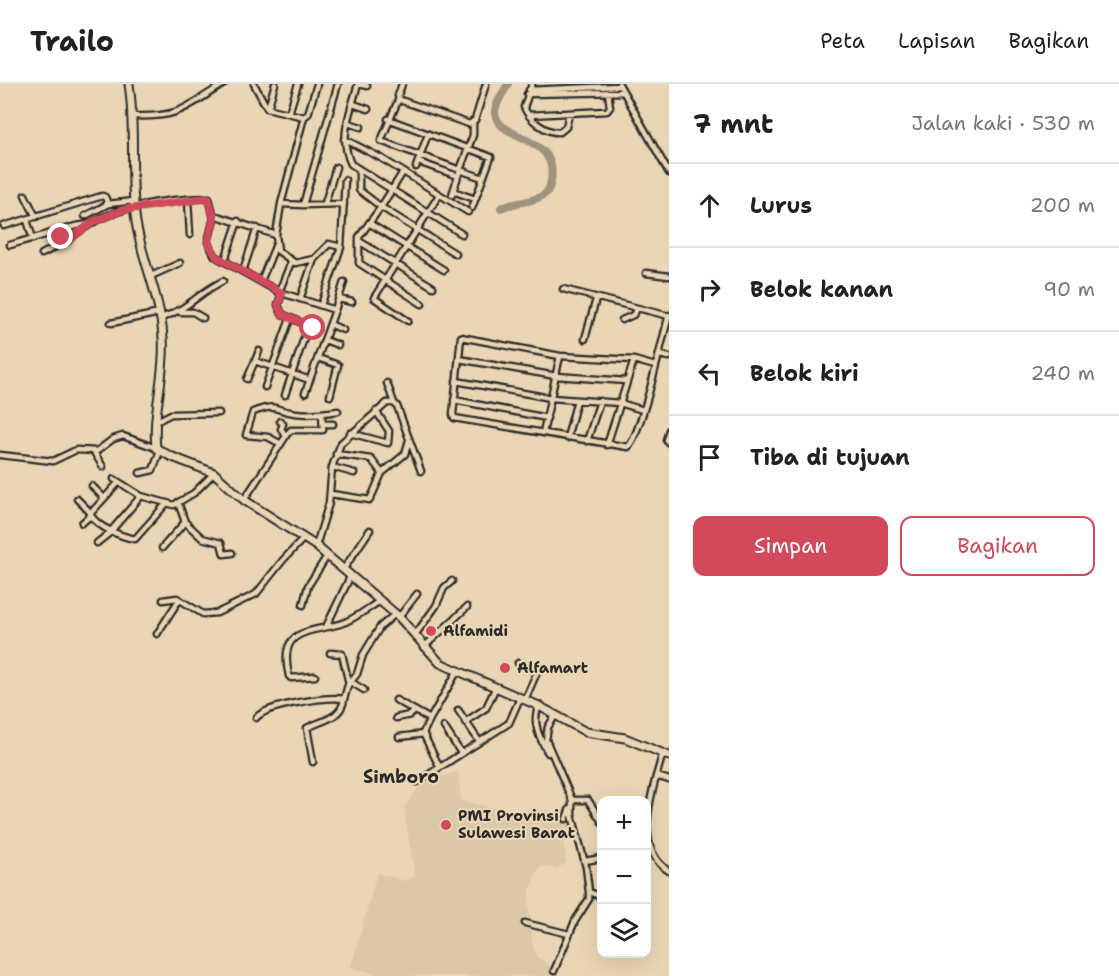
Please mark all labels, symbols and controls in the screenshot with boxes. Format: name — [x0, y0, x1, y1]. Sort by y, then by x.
text: Trailo — [30, 22, 114, 60]
text: Peta — [820, 27, 865, 55]
text: Lapisan — [898, 27, 975, 55]
text: Bagikan — [1008, 27, 1089, 55]
text: 7 mnt — [693, 106, 773, 141]
text: Jalan kaki · 530 m — [911, 110, 1095, 136]
icon: ahead — [693, 189, 726, 222]
text: Lurus — [750, 191, 812, 220]
text: 200 m — [1030, 192, 1095, 218]
route end — [47, 223, 73, 249]
icon: right — [693, 273, 726, 306]
text: Belok kanan — [750, 275, 893, 304]
text: 90 m — [1043, 276, 1095, 302]
route start — [299, 314, 325, 340]
icon: left — [693, 357, 726, 390]
text: Belok kiri — [750, 359, 859, 388]
text: 240 m — [1030, 360, 1095, 386]
icon: arrive — [693, 441, 726, 474]
text: Tiba di tujuan — [750, 443, 910, 472]
button: Simpan — [693, 516, 888, 576]
button: Bagikan — [900, 516, 1095, 576]
place label: Alfamidi — [443, 621, 508, 641]
marker: Alfamidi — [424, 624, 438, 638]
place label: Alfamart — [517, 658, 588, 678]
marker: Alfamart — [498, 661, 512, 675]
district label: Simboro — [363, 765, 439, 789]
map controls — [597, 796, 651, 958]
button: + — [597, 796, 651, 850]
place label: PMI Provinsi Sulawesi Barat — [458, 806, 575, 843]
marker: PMI Provinsi Sulawesi Barat — [439, 818, 453, 832]
button: − — [597, 850, 651, 904]
button: layers — [597, 904, 651, 958]

